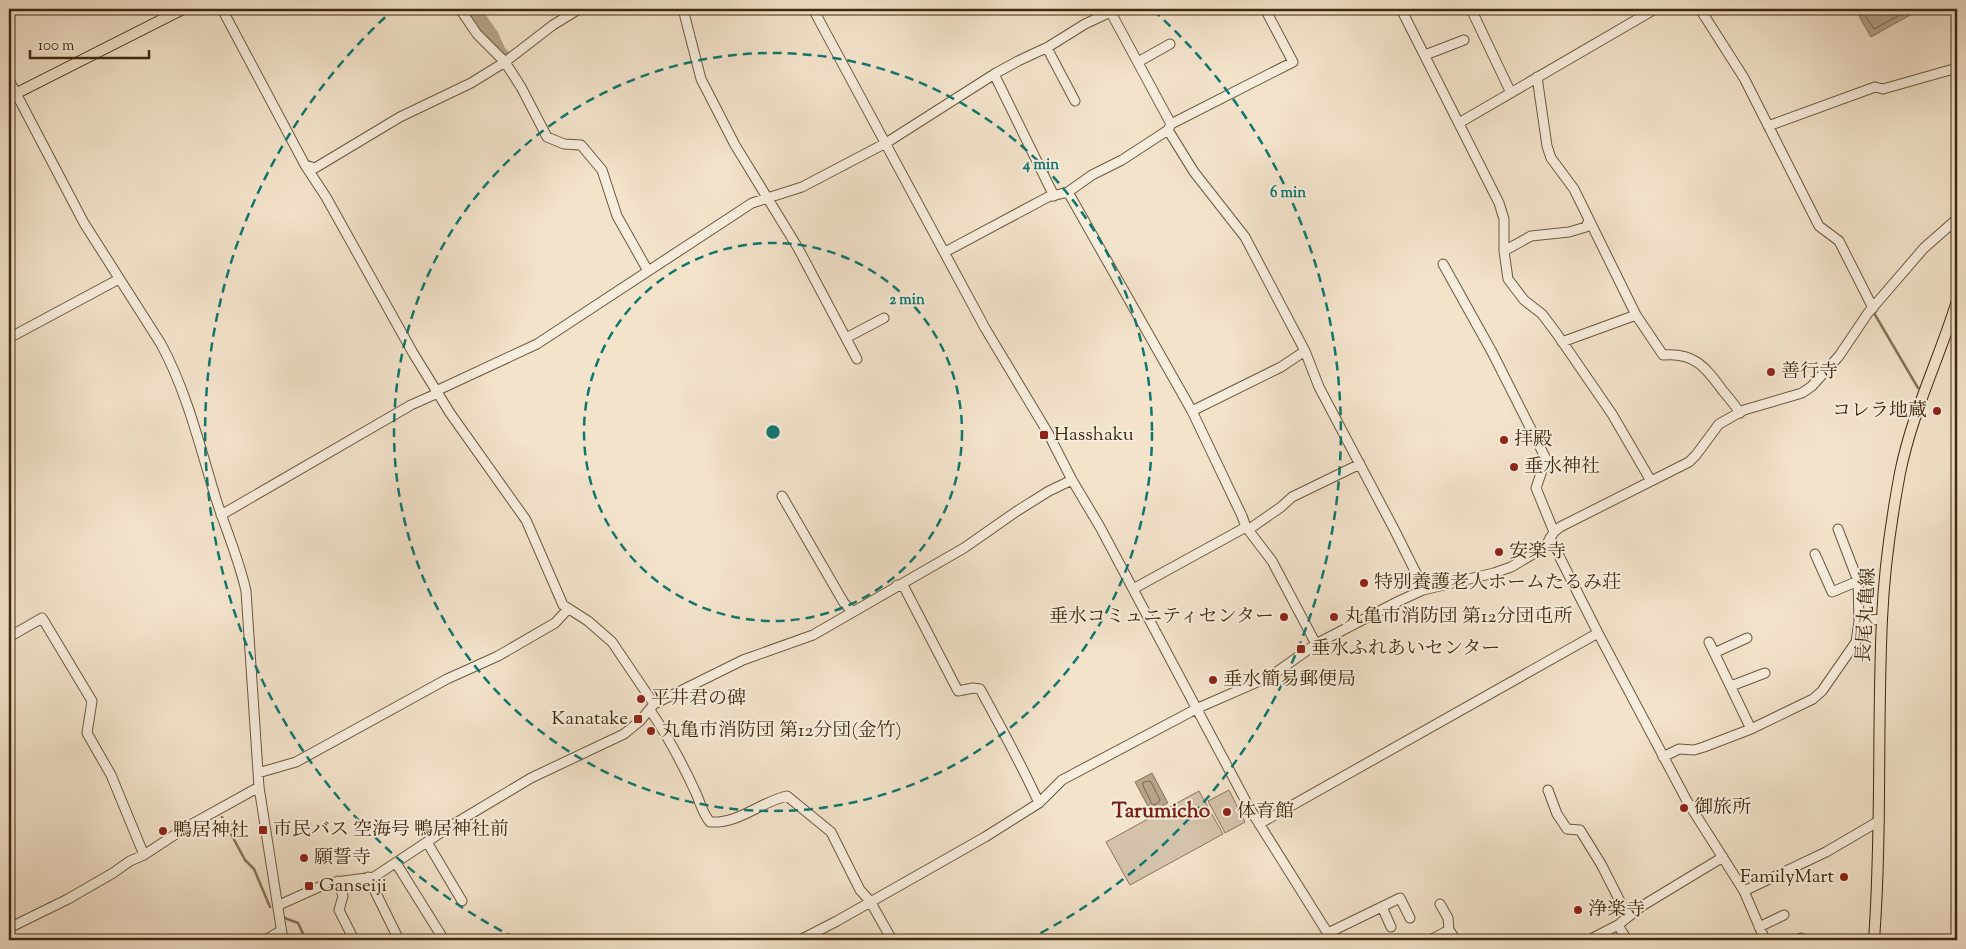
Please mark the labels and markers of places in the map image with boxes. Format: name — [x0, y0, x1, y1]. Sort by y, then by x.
place label: 善行寺 — [1781, 359, 1838, 386]
marker: 善行寺 — [1765, 366, 1777, 378]
place label: コレラ地蔵 — [1832, 398, 1927, 425]
marker: コレラ地蔵 — [1931, 405, 1943, 417]
place label: Hasshaku — [1054, 422, 1134, 449]
centre of rings — [764, 423, 782, 441]
place label: 拝殿 — [1514, 427, 1552, 454]
marker: Hasshaku — [1038, 429, 1050, 441]
marker: 拝殿 — [1498, 434, 1510, 446]
place label: 垂水神社 — [1524, 454, 1600, 481]
marker: 垂水神社 — [1508, 461, 1520, 473]
place label: 安楽寺 — [1509, 539, 1566, 566]
marker: 安楽寺 — [1493, 546, 1505, 558]
place label: 特別養護老人ホームたるみ荘 — [1374, 570, 1621, 597]
marker: 特別養護老人ホームたるみ荘 — [1358, 577, 1370, 589]
place label: 垂水コミュニティセンター — [1049, 604, 1274, 631]
place label: 丸亀市消防団 第12分団屯所 — [1344, 604, 1572, 631]
marker: 垂水コミュニティセンター — [1278, 611, 1290, 623]
marker: 丸亀市消防団 第12分団屯所 — [1328, 611, 1340, 623]
place label: 垂水ふれあいセンター — [1311, 636, 1500, 663]
marker: 垂水ふれあいセンター — [1295, 643, 1307, 655]
place label: 垂水簡易郵便局 — [1223, 667, 1356, 694]
marker: 垂水簡易郵便局 — [1207, 674, 1219, 686]
place label: 平井君の碑 — [651, 686, 746, 713]
marker: 平井君の碑 — [635, 693, 647, 705]
place label: Kanatake — [552, 706, 628, 733]
marker: Kanatake — [632, 713, 644, 725]
place label: 丸亀市消防団 第12分団(金竹) — [661, 718, 902, 745]
marker: 丸亀市消防団 第12分団(金竹) — [645, 725, 657, 737]
place label: 御旅所 — [1694, 795, 1751, 822]
place label: 体育館 — [1237, 799, 1294, 826]
marker: 御旅所 — [1678, 802, 1690, 814]
marker: 体育館 — [1221, 806, 1233, 818]
place label: 市民バス 空海号 鴨居神社前 — [273, 817, 509, 844]
place label: 鴨居神社 — [173, 818, 249, 845]
marker: 市民バス 空海号 鴨居神社前 — [257, 824, 269, 836]
marker: 鴨居神社 — [157, 825, 169, 837]
place label: 願誓寺 — [314, 845, 371, 872]
marker: 願誓寺 — [298, 852, 310, 864]
place label: FamilyMart — [1740, 864, 1834, 891]
marker: FamilyMart — [1838, 871, 1850, 883]
place label: Ganseiji — [319, 873, 387, 900]
marker: Ganseiji — [303, 880, 315, 892]
place label: 浄楽寺 — [1588, 897, 1645, 924]
marker: 浄楽寺 — [1572, 904, 1584, 916]

